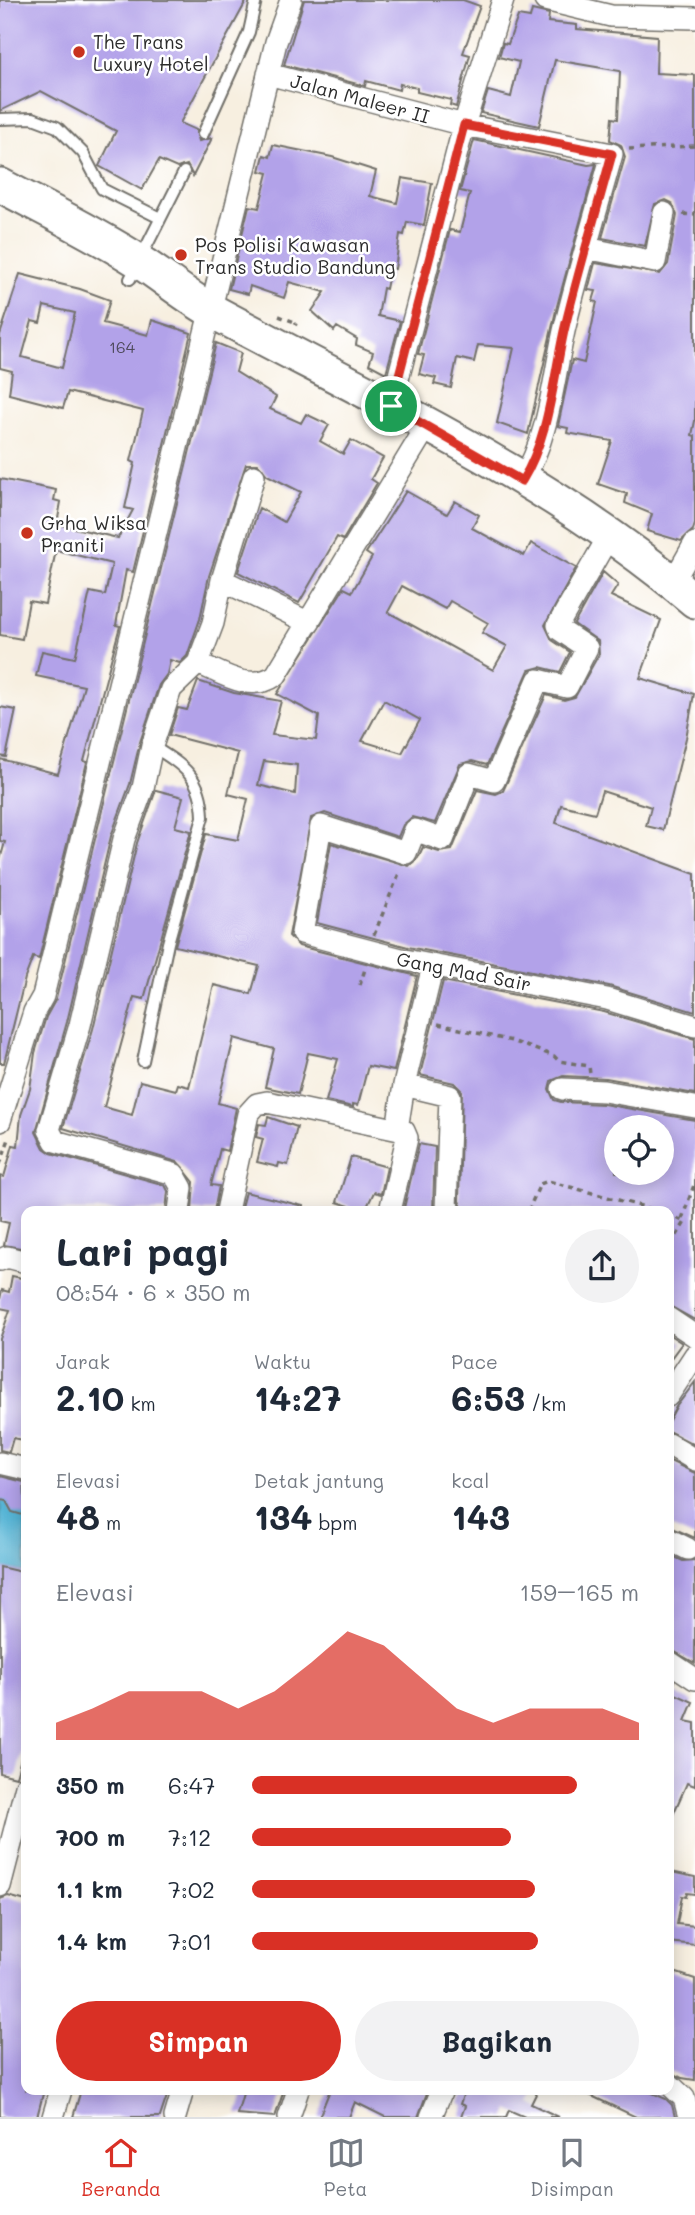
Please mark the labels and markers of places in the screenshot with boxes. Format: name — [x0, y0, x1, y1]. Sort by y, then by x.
place label: The Trans Luxury Hotel — [93, 29, 209, 76]
marker: The Trans Luxury Hotel — [71, 44, 87, 60]
place label: Pos Polisi Kawasan Trans Studio Bandung — [195, 232, 396, 279]
marker: Pos Polisi Kawasan Trans Studio Bandung — [173, 247, 189, 263]
pin — [361, 376, 421, 436]
place label: Grha Wiksa Praniti — [41, 510, 147, 557]
marker: Grha Wiksa Praniti — [19, 525, 35, 541]

